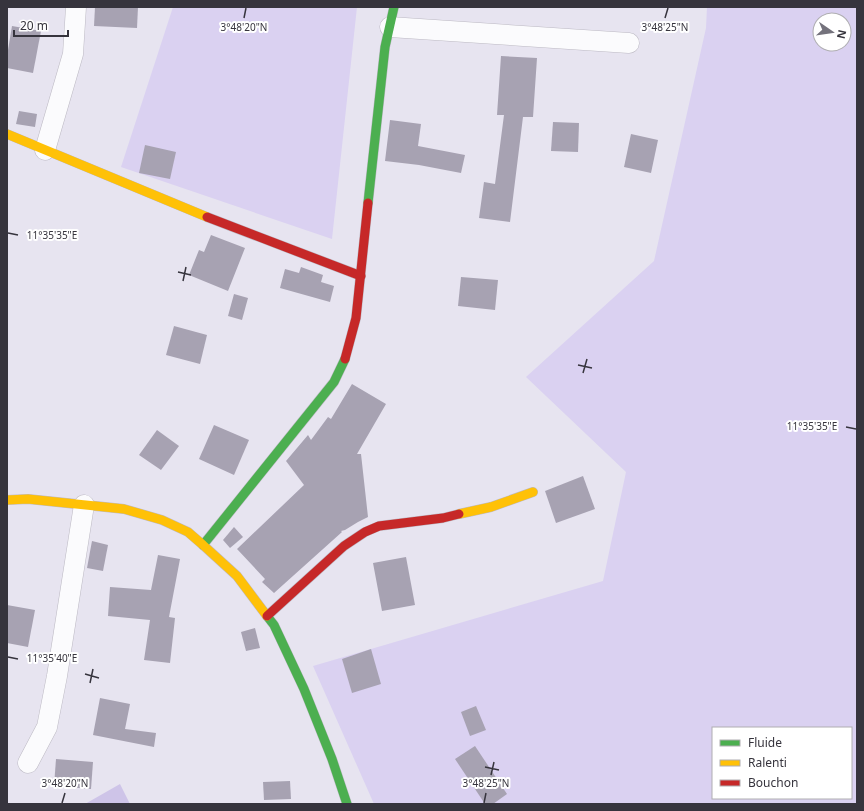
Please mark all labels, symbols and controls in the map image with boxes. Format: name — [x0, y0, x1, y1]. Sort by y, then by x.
scale bar — [14, 12, 68, 38]
north arrow — [812, 12, 852, 52]
text: 20 m — [20, 17, 48, 34]
text: 3°48'20"N — [221, 20, 267, 34]
text: 3°48'25"N — [642, 20, 688, 34]
text: N — [834, 28, 851, 40]
text: 11°35'35"E — [27, 228, 77, 242]
text: 11°35'35"E — [787, 419, 837, 433]
text: 11°35'40"E — [27, 651, 77, 665]
legend — [712, 727, 852, 799]
text: Fluide — [748, 734, 782, 751]
text: Ralenti — [748, 754, 787, 771]
text: Bouchon — [748, 774, 798, 791]
text: 3°48'20"N — [42, 776, 88, 790]
text: 3°48'25"N — [463, 776, 509, 790]

